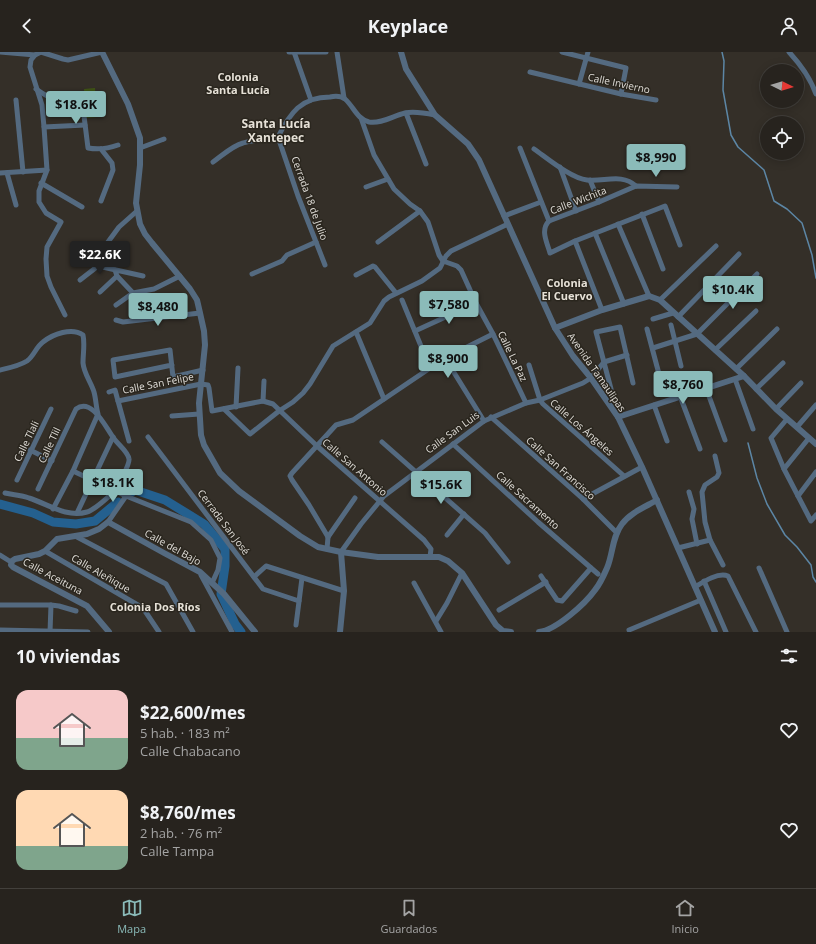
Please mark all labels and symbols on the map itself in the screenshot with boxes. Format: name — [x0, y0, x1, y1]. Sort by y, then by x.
north arrow — [760, 64, 804, 108]
district label: Colonia Santa Lucía — [206, 69, 270, 97]
street label: Calle Invierno — [587, 70, 651, 96]
pin: $18.6K — [43, 91, 109, 125]
district label: Santa Lucía Xantepec — [241, 115, 311, 146]
pin: $8,990 — [623, 144, 689, 178]
street label: Cerrada 18 de Julio — [288, 154, 332, 242]
street label: Calle Wichita — [548, 183, 608, 217]
pin: $22.6K — [67, 241, 133, 275]
district label: Colonia El Cuervo — [541, 275, 593, 303]
pin: $10.4K — [700, 276, 766, 310]
pin: $7,580 — [416, 291, 482, 325]
pin: $8,480 — [125, 293, 191, 327]
street label: Calle La Paz — [495, 328, 531, 384]
street label: Avenida Tamaulipas — [564, 330, 630, 414]
pin: $8,900 — [415, 345, 481, 379]
street label: Calle San Felipe — [121, 369, 195, 397]
pin: $8,760 — [650, 371, 716, 405]
street label: Calle Los Ángeles — [547, 395, 617, 459]
street label: Calle San Luis — [422, 408, 482, 456]
street label: Calle Tlali — [10, 418, 42, 464]
street label: Calle Tlil — [35, 425, 63, 465]
street label: Calle San Francisco — [523, 433, 599, 503]
street label: Calle San Antonio — [320, 435, 390, 499]
street label: Calle Sacramento — [493, 468, 563, 532]
pin: $18.1K — [80, 469, 146, 503]
pin: $15.6K — [408, 471, 474, 505]
street label: Cerrada San José — [195, 486, 254, 558]
street label: Calle del Bajo — [142, 526, 204, 568]
street label: Calle Aleñique — [69, 550, 133, 596]
street label: Calle Aceituna — [21, 554, 85, 598]
district label: Colonia Dos Ríos — [110, 599, 201, 614]

